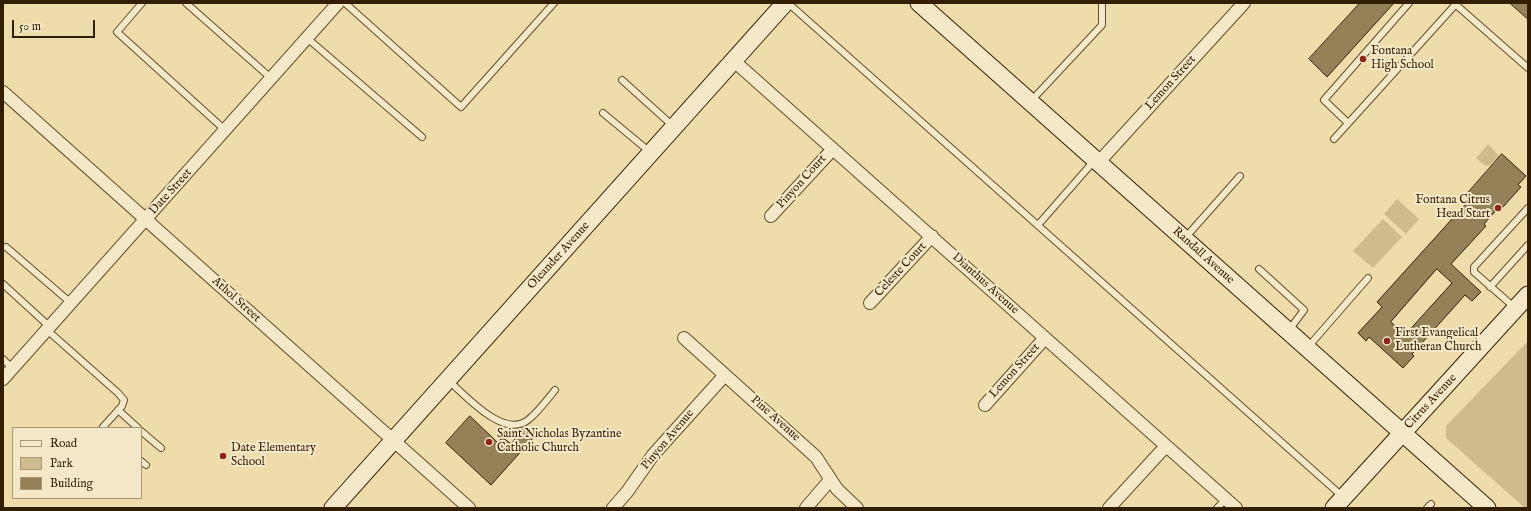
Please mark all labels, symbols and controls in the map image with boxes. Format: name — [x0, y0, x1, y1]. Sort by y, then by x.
scale bar — [14, 12, 97, 38]
text: 50 m — [19, 19, 41, 34]
place label: Fontana High School — [1371, 45, 1434, 73]
street label: Lemon Street — [1143, 53, 1199, 113]
marker: Fontana High School — [1358, 54, 1368, 64]
street label: Pinyon Court — [774, 152, 830, 212]
street label: Date Street — [147, 166, 195, 218]
place label: Fontana Citrus Head Start — [1416, 194, 1490, 222]
marker: Fontana Citrus Head Start — [1493, 203, 1503, 213]
street label: Oleander Avenue — [525, 219, 593, 293]
street label: Randall Avenue — [1169, 225, 1237, 287]
street label: Celeste Court — [872, 240, 930, 300]
street label: Dianthus Avenue — [949, 250, 1021, 318]
street label: Athol Street — [209, 274, 263, 326]
place label: First Evangelical Lutheran Church — [1395, 327, 1481, 355]
marker: First Evangelical Lutheran Church — [1382, 336, 1392, 346]
street label: Lemon Street — [987, 341, 1043, 401]
street label: Citrus Avenue — [1402, 372, 1460, 432]
street label: Pine Avenue — [747, 393, 803, 445]
street label: Pinyon Avenue — [639, 407, 697, 473]
legend — [12, 427, 142, 499]
place label: Saint Nicholas Byzantine Catholic Church — [497, 428, 621, 456]
text: Road — [50, 436, 77, 451]
marker: Saint Nicholas Byzantine Catholic Church — [484, 437, 494, 447]
place label: Date Elementary School — [231, 442, 316, 470]
marker: Date Elementary School — [218, 451, 228, 461]
text: Park — [50, 456, 73, 471]
text: Building — [50, 476, 93, 491]

